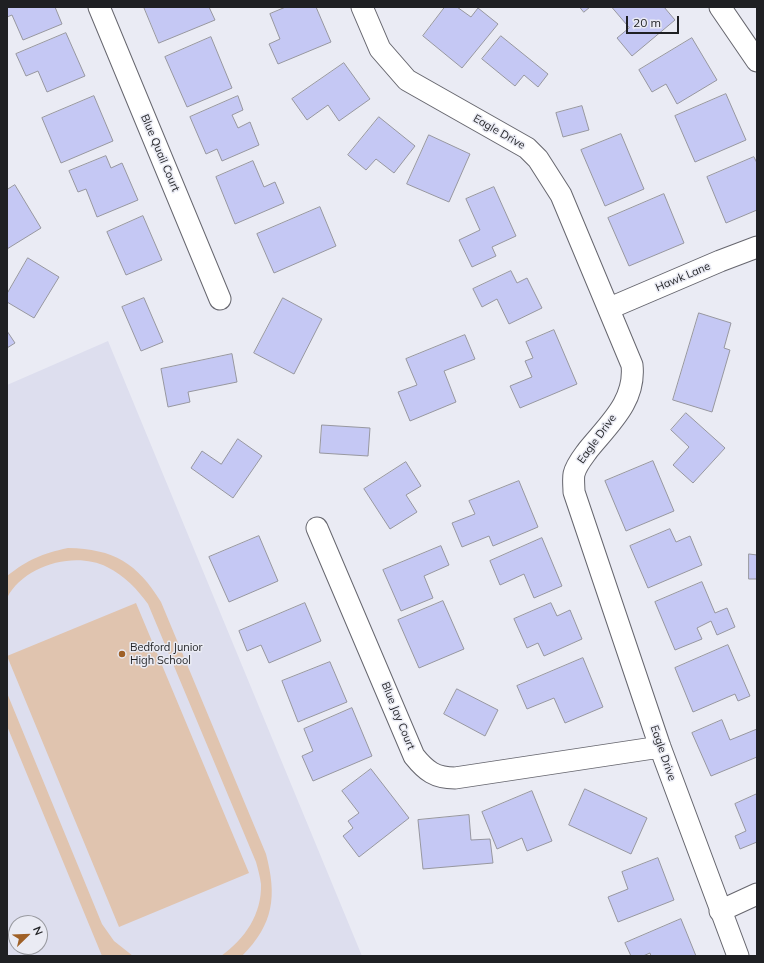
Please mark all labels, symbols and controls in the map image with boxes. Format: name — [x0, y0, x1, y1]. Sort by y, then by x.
scale bar — [628, 8, 681, 34]
text: 20 m — [633, 15, 661, 30]
street label: Blue Quail Court — [138, 112, 182, 194]
street label: Eagle Drive — [471, 112, 527, 152]
street label: Hawk Lane — [654, 260, 712, 294]
street label: Eagle Drive — [575, 412, 619, 466]
place label: Bedford Junior High School — [130, 641, 203, 667]
marker: Bedford Junior High School — [117, 649, 127, 659]
street label: Blue Jay Court — [378, 680, 418, 752]
street label: Eagle Drive — [647, 724, 679, 782]
north arrow — [8, 915, 48, 955]
text: N — [30, 924, 46, 937]

